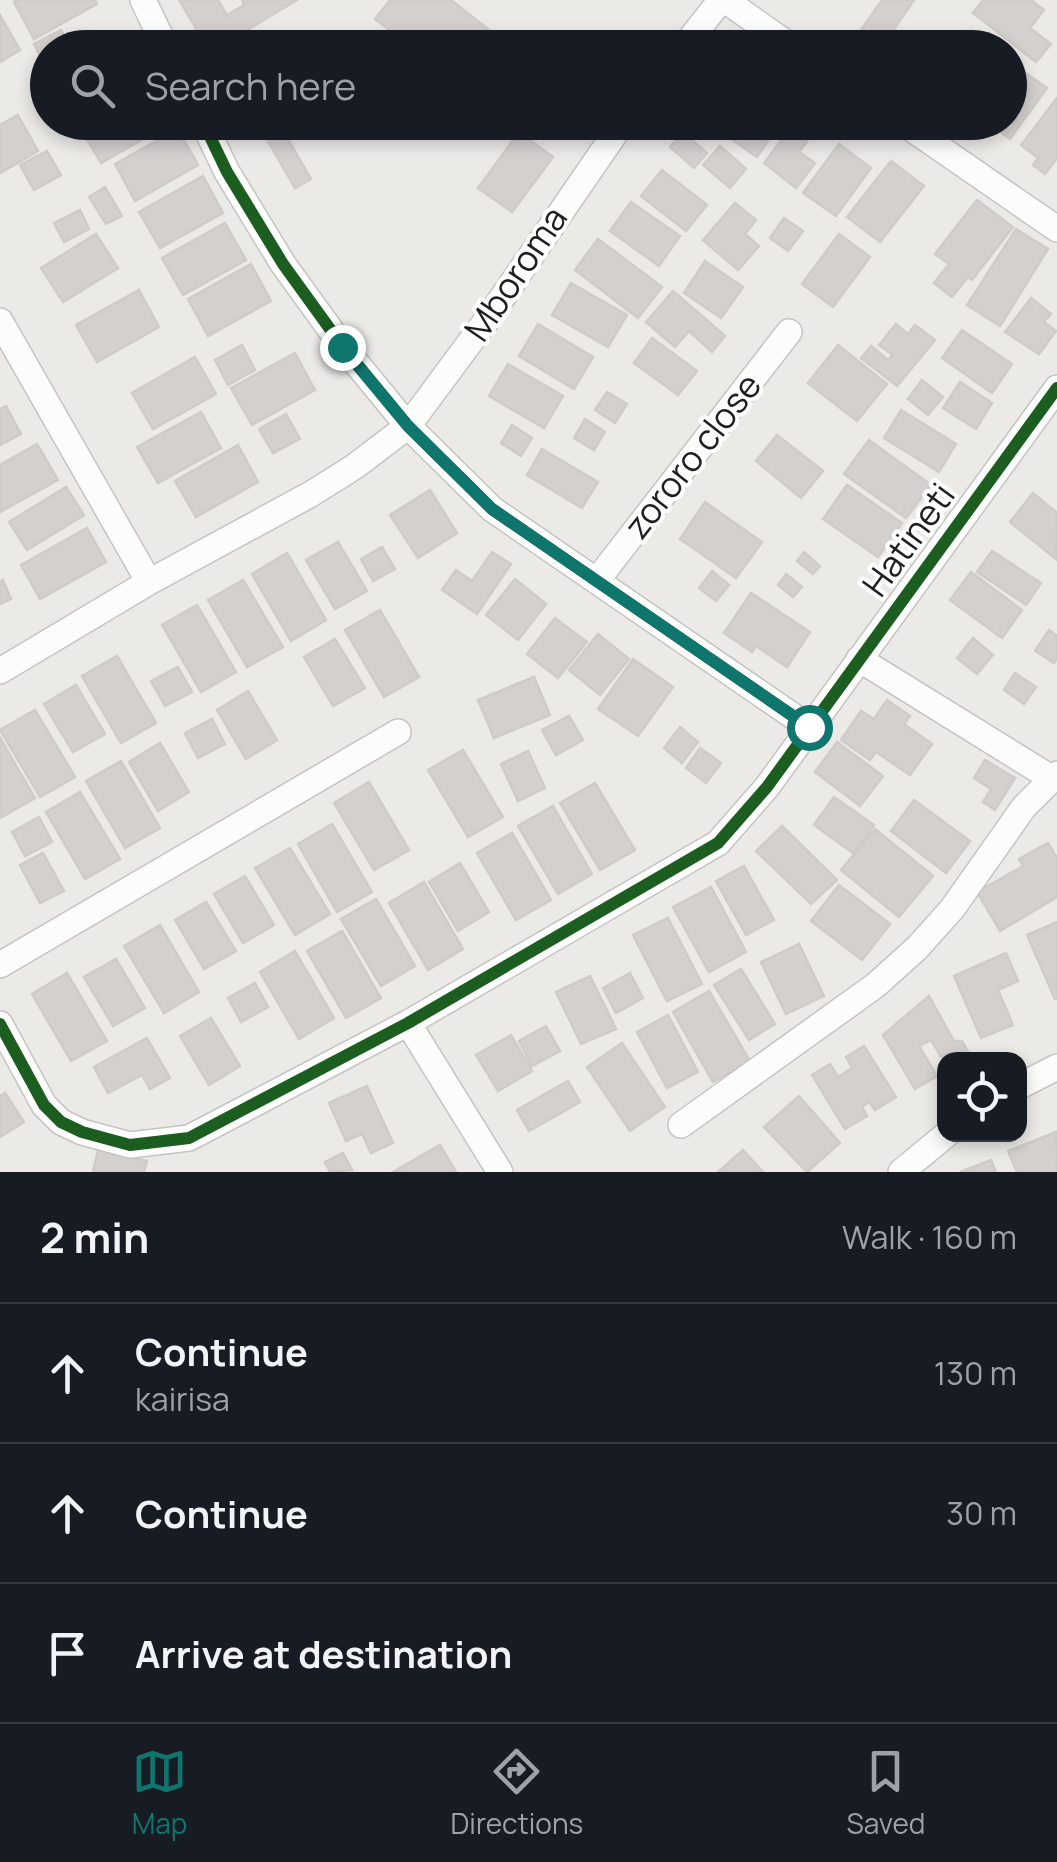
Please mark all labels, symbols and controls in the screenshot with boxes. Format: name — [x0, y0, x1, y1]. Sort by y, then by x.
search box — [30, 30, 1027, 140]
icon: search — [65, 58, 120, 113]
text: Search here — [145, 59, 356, 111]
street label: Mboroma — [453, 197, 578, 350]
route end — [320, 325, 366, 371]
street label: zororo close — [613, 363, 772, 548]
street label: Hatineti — [851, 473, 965, 606]
route start — [787, 705, 833, 751]
map controls — [937, 1052, 1027, 1142]
button: locate — [937, 1052, 1027, 1142]
text: 2 min — [40, 1208, 149, 1266]
text: Walk · 160 m — [842, 1215, 1017, 1259]
text: Continue — [135, 1325, 308, 1377]
icon: ahead — [40, 1346, 95, 1401]
text: 130 m — [934, 1351, 1017, 1395]
text: kairisa — [135, 1377, 230, 1421]
icon: ahead — [40, 1486, 95, 1541]
text: Continue — [135, 1487, 308, 1539]
text: 30 m — [946, 1491, 1017, 1535]
icon: arrive — [40, 1626, 95, 1681]
text: Arrive at destination — [135, 1627, 512, 1679]
tab: Map — [132, 1744, 187, 1842]
tab: Directions — [451, 1744, 583, 1842]
tab: Saved — [846, 1744, 925, 1842]

